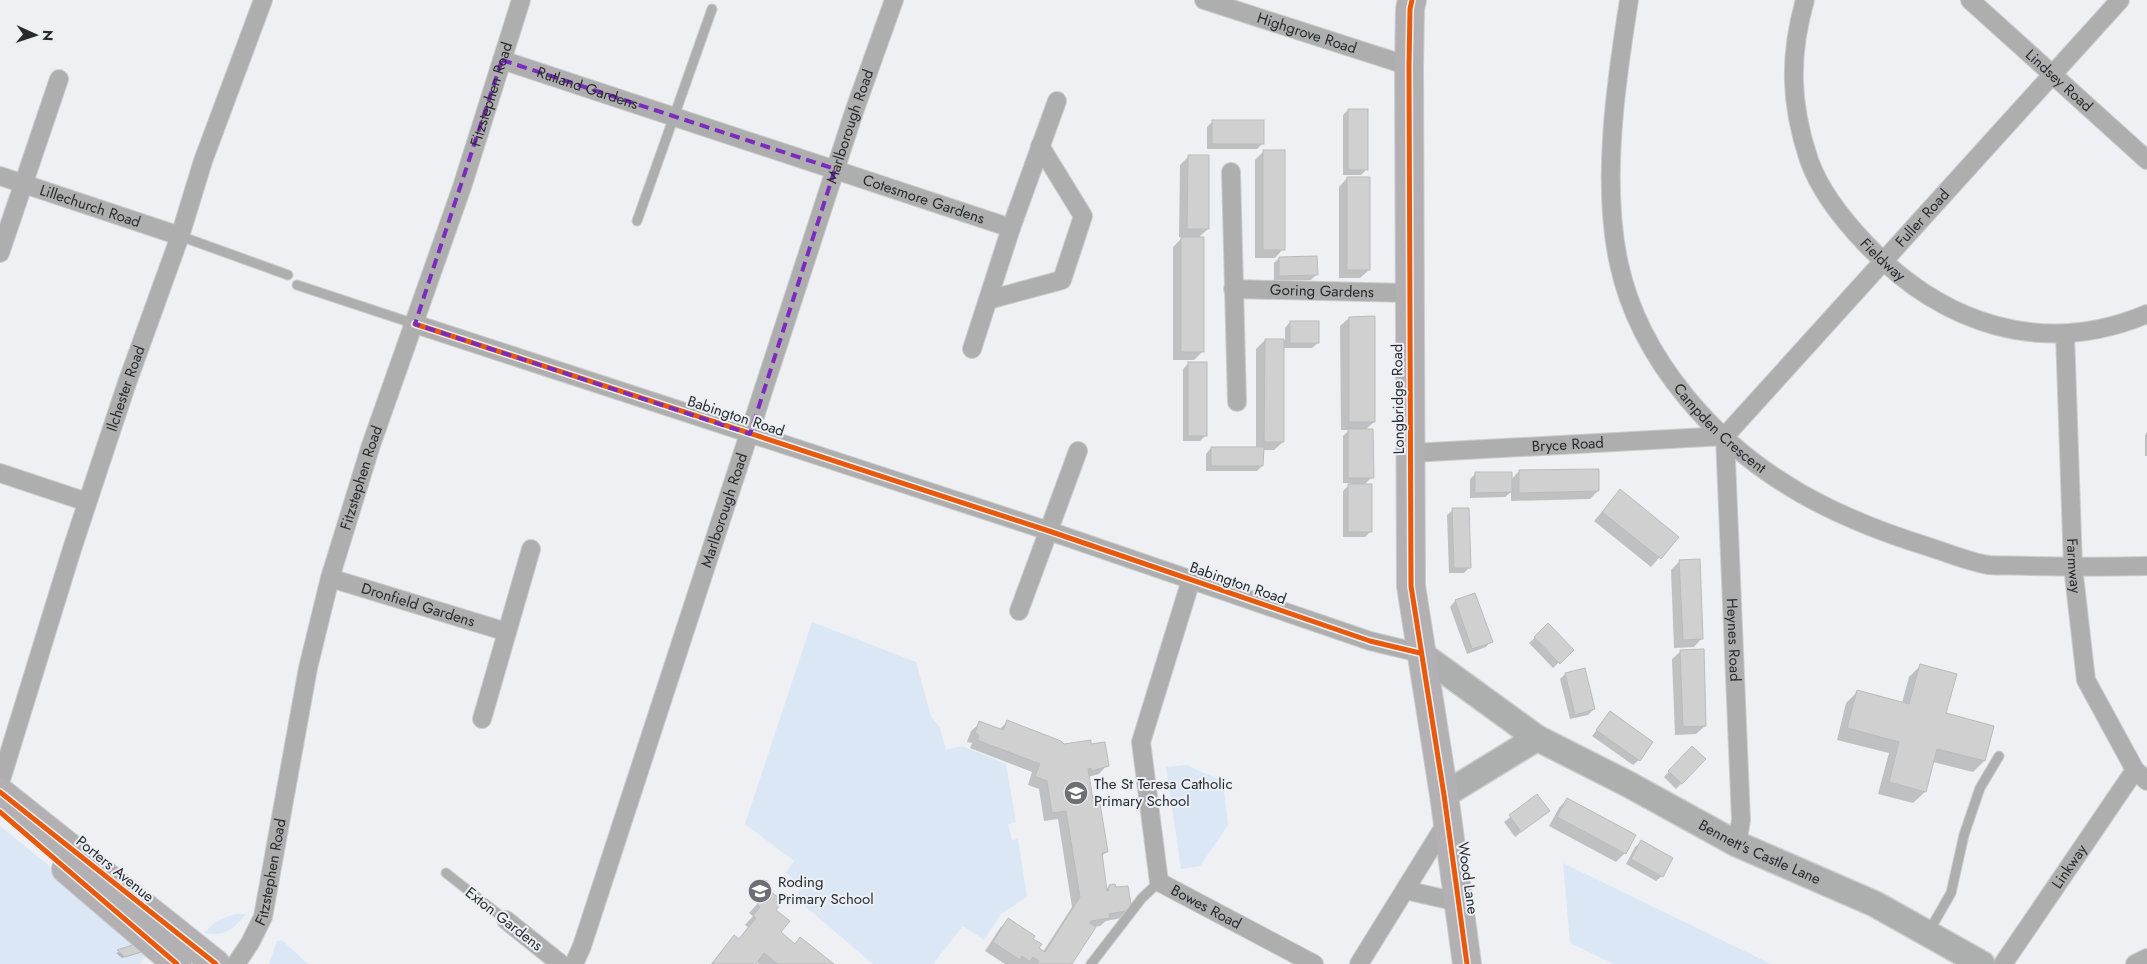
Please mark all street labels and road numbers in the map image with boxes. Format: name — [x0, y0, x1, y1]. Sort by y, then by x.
street label: Highgrove Road — [1254, 7, 1359, 59]
street label: Fitzstephen Road — [464, 39, 518, 149]
street label: Lindsey Road — [2020, 44, 2098, 117]
street label: Rutland Gardens — [534, 61, 641, 115]
street label: Marlborough Road — [820, 66, 879, 186]
street label: Cotesmore Gardens — [860, 169, 987, 230]
street label: Lillechurch Road — [37, 179, 143, 233]
street label: Fuller Road — [1890, 184, 1955, 252]
street label: Fieldway — [1855, 233, 1911, 287]
street label: Goring Gardens — [1270, 279, 1374, 303]
street label: Ilchester Road — [101, 343, 151, 434]
street label: Longbridge Road — [1386, 343, 1410, 455]
street label: Campden Crescent — [1668, 378, 1771, 479]
street label: Babington Road — [685, 390, 787, 442]
street label: Fitzstephen Road — [334, 422, 388, 533]
street label: Bryce Road — [1531, 432, 1604, 457]
street label: Marlborough Road — [695, 450, 753, 570]
street label: Farmway — [2061, 538, 2087, 595]
street label: Babington Road — [1187, 556, 1289, 610]
street label: Dronfield Gardens — [358, 577, 478, 633]
street label: Heynes Road — [1721, 598, 1746, 682]
street label: Bennett's Castle Lane — [1695, 814, 1824, 890]
street label: Fitzstephen Road — [249, 817, 292, 929]
street label: Porters Avenue — [71, 831, 159, 908]
street label: Wood Lane — [1452, 840, 1484, 916]
street label: Linkway — [2046, 840, 2093, 893]
street label: Bowes Road — [1167, 879, 1245, 935]
street label: Exton Gardens — [461, 882, 547, 956]

